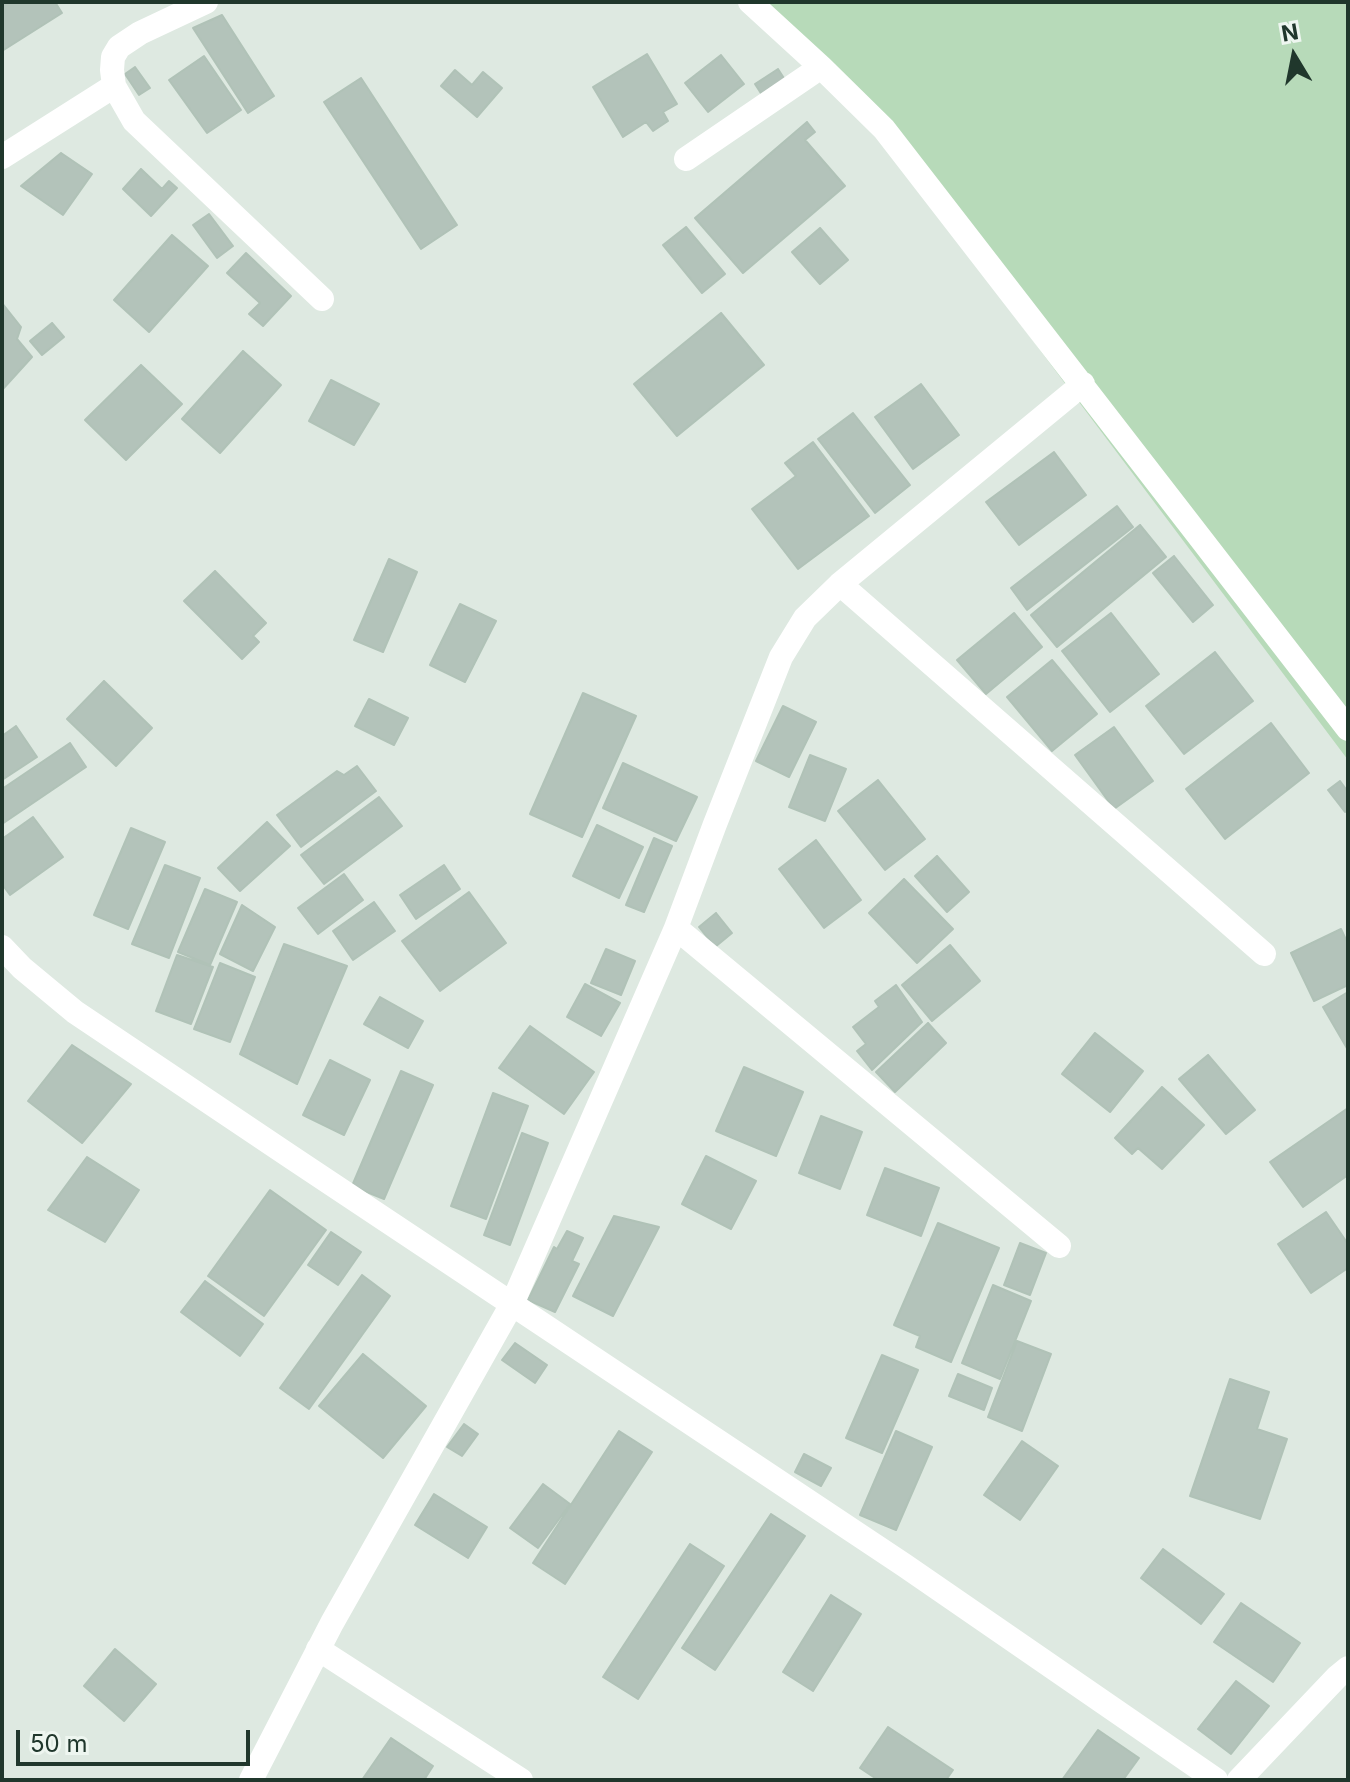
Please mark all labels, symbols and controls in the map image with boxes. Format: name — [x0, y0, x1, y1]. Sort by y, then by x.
north arrow — [1254, 16, 1334, 96]
text: N — [1279, 18, 1300, 47]
scale bar — [20, 1714, 254, 1764]
text: 50 m — [30, 1729, 88, 1758]

